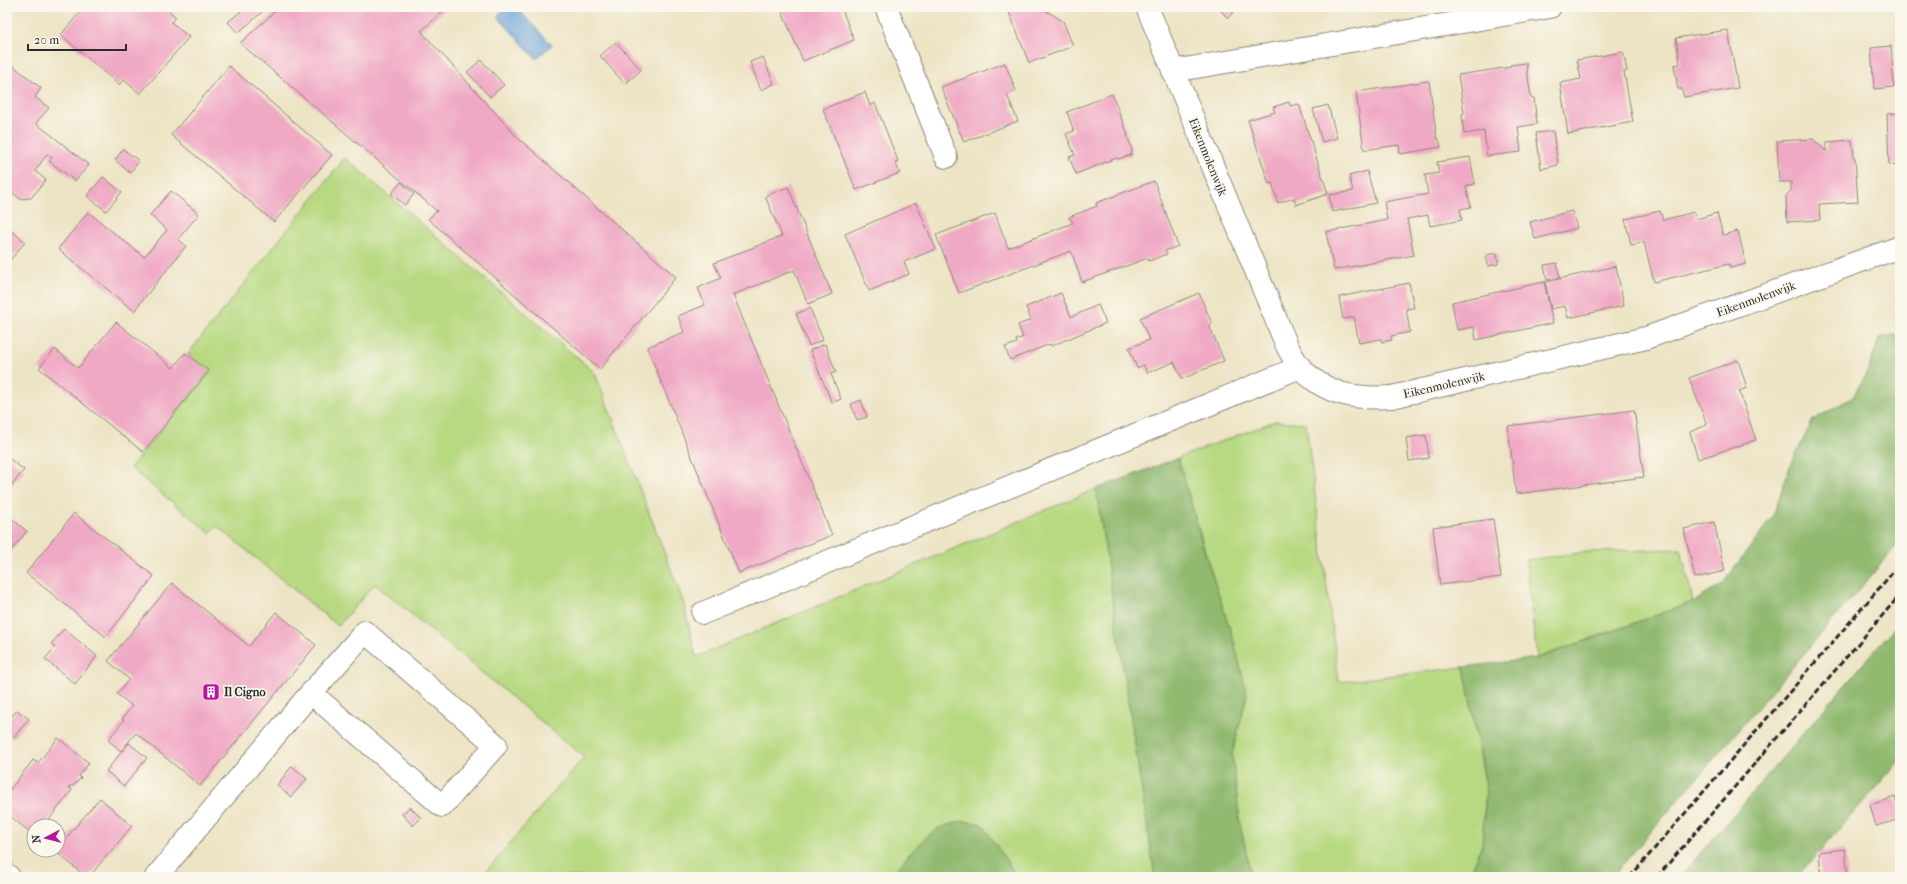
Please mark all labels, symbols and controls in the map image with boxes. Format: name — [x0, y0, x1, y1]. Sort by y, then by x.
scale bar — [28, 26, 126, 52]
text: 20 m — [34, 33, 59, 47]
street label: Eikenmolenwijk — [1186, 116, 1230, 199]
street label: Eikenmolenwijk — [1714, 278, 1798, 320]
street label: Eikenmolenwijk — [1402, 369, 1487, 401]
building icon: Il Cigno — [201, 682, 221, 702]
place label: Il Cigno — [224, 685, 266, 700]
north arrow — [26, 818, 66, 858]
text: N — [30, 834, 44, 844]

